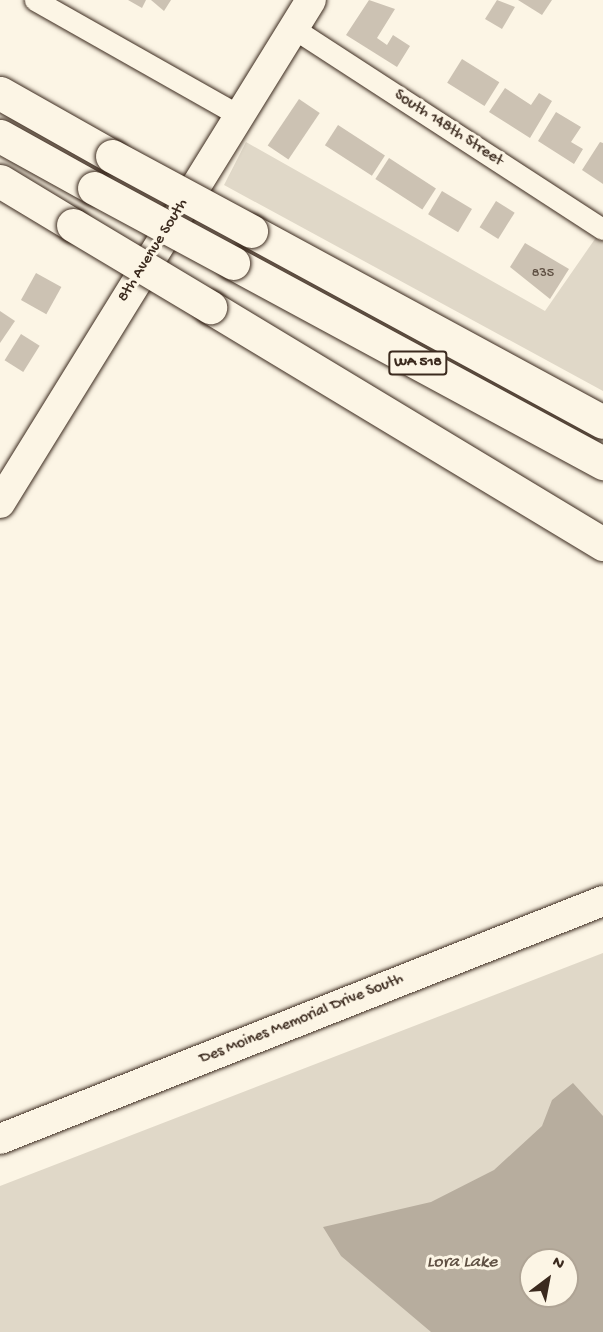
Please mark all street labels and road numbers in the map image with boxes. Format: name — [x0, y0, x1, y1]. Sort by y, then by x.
street label: South 148th Street — [390, 86, 506, 172]
street label: 8th Avenue South — [115, 196, 193, 306]
road number: WA 518 — [388, 351, 448, 375]
street label: Des Moines Memorial Drive South — [197, 970, 407, 1070]

